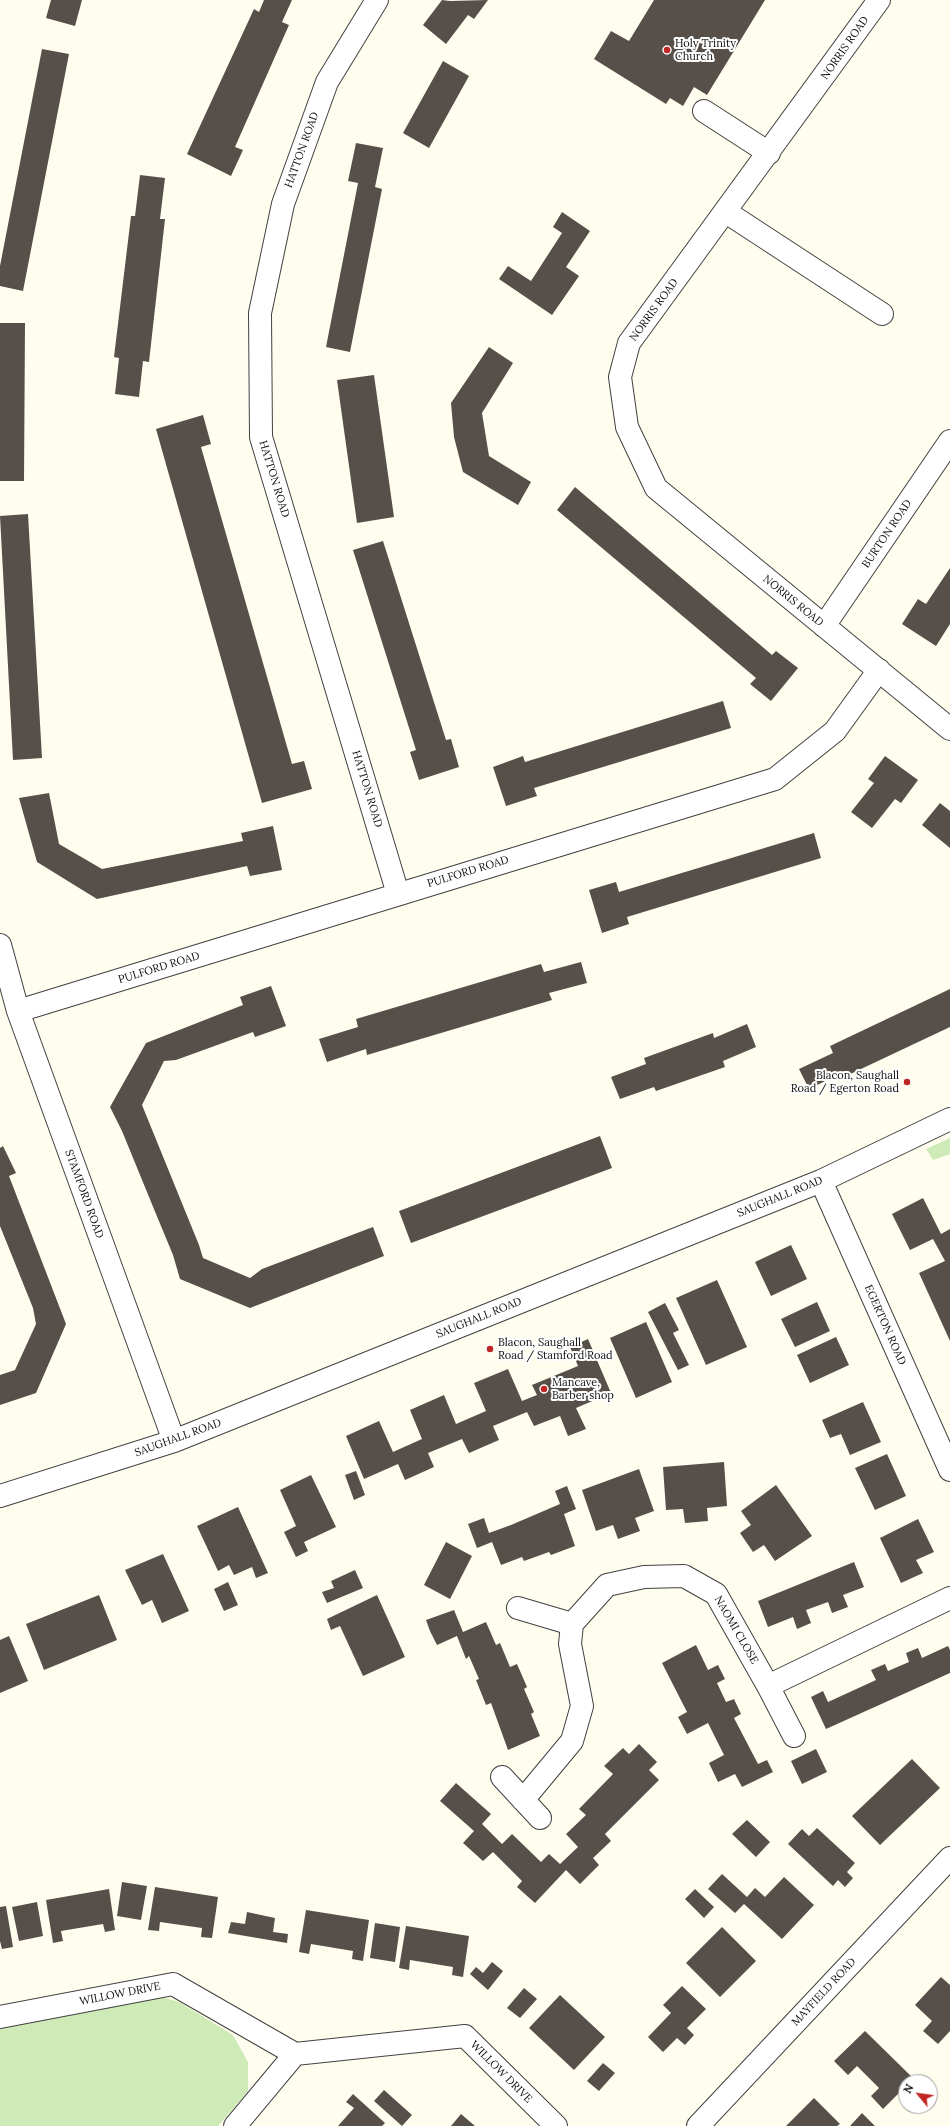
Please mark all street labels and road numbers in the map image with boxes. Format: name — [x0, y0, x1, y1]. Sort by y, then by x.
street label: NORRIS ROAD — [818, 14, 872, 82]
street label: HATTON ROAD — [282, 110, 322, 190]
street label: NORRIS ROAD — [627, 276, 681, 344]
street label: HATTON ROAD — [256, 439, 292, 519]
street label: BURTON ROAD — [859, 497, 915, 571]
street label: NORRIS ROAD — [760, 573, 826, 629]
street label: HATTON ROAD — [349, 749, 385, 829]
street label: PULFORD ROAD — [426, 853, 510, 891]
street label: PULFORD ROAD — [117, 949, 201, 987]
street label: STAMFORD ROAD — [62, 1148, 106, 1240]
street label: SAUGHALL ROAD — [735, 1174, 825, 1220]
street label: EGERTON ROAD — [861, 1283, 909, 1367]
street label: SAUGHALL ROAD — [434, 1295, 524, 1341]
street label: SAUGHALL ROAD — [133, 1416, 223, 1460]
street label: NAOMI CLOSE — [711, 1594, 761, 1666]
street label: MAYFIELD ROAD — [789, 1955, 859, 2029]
street label: WILLOW DRIVE — [78, 1980, 162, 2008]
street label: WILLOW DRIVE — [467, 2038, 535, 2106]

